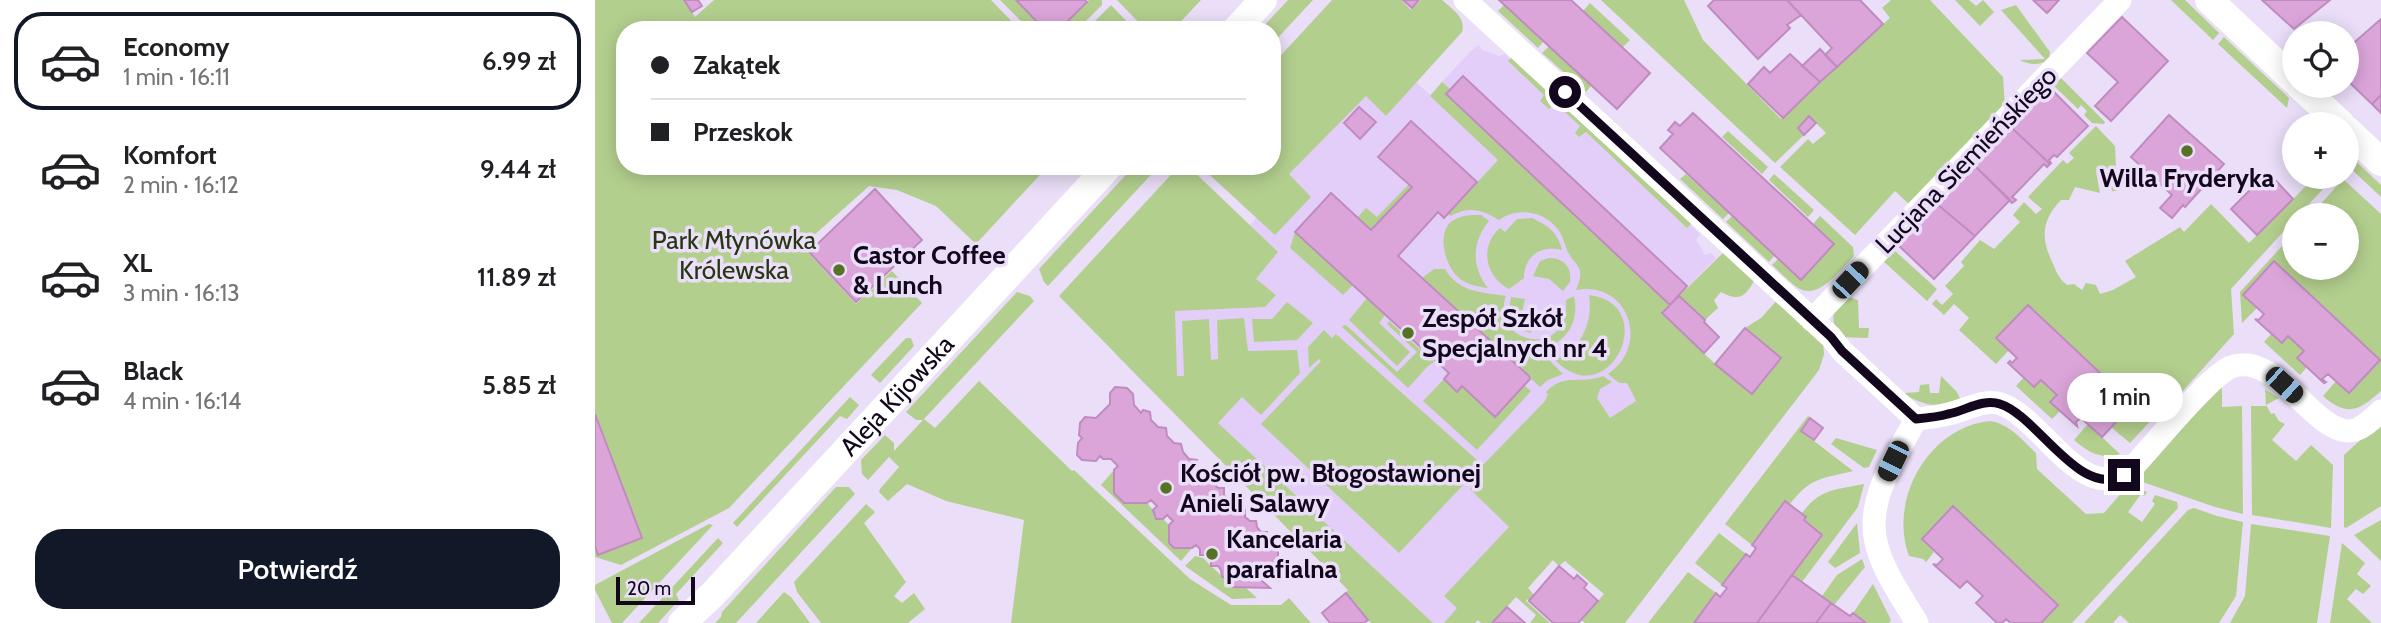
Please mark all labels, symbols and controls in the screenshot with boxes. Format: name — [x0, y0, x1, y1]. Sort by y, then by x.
map controls — [2282, 21, 2359, 280]
button: locate — [2282, 21, 2359, 98]
icon: car — [39, 30, 102, 93]
text: Economy — [123, 31, 229, 63]
text: 6.99 zł — [482, 45, 556, 77]
text: Zakątek — [693, 49, 780, 81]
street label: Lucjana Siemieńskiego — [1868, 60, 2064, 260]
text: 1 min · 16:11 — [123, 63, 230, 91]
route start — [1549, 76, 1581, 108]
button: + — [2282, 112, 2359, 189]
text: Przeskok — [693, 116, 793, 148]
icon: car — [39, 138, 102, 201]
text: Komfort — [123, 139, 217, 171]
marker: Willa Fryderyka — [2179, 143, 2195, 159]
text: 9.44 zł — [480, 153, 556, 185]
place label: Willa Fryderyka — [2100, 162, 2274, 194]
text: 2 min · 16:12 — [123, 171, 239, 199]
button: − — [2282, 203, 2359, 280]
park label: Park Młynówka Królewska — [652, 224, 817, 286]
place label: Castor Coffee & Lunch — [853, 239, 1006, 301]
icon: car — [39, 246, 102, 309]
text: XL — [123, 247, 152, 279]
car — [1828, 257, 1873, 303]
text: 11.89 zł — [477, 261, 556, 293]
marker: Castor Coffee & Lunch — [831, 262, 847, 278]
text: 3 min · 16:13 — [123, 279, 240, 307]
place label: Zespół Szkół Specjalnych nr 4 — [1422, 302, 1608, 364]
marker: Zespół Szkół Specjalnych nr 4 — [1400, 325, 1416, 341]
street label: Aleja Kijowska — [833, 328, 961, 463]
icon: car — [39, 354, 102, 417]
text: Black — [123, 355, 183, 387]
car — [2262, 363, 2307, 407]
text: 5.85 zł — [482, 369, 556, 401]
callout: 1 min — [2066, 374, 2182, 422]
text: 1 min — [2099, 383, 2151, 411]
text: 4 min · 16:14 — [123, 387, 241, 415]
car — [1875, 438, 1912, 484]
place label: Kościół pw. Błogosławionej Anieli Salawy — [1180, 457, 1481, 519]
route end — [2108, 459, 2140, 491]
marker: Kościół pw. Błogosławionej Anieli Salawy — [1158, 480, 1174, 496]
place label: Kancelaria parafialna — [1226, 523, 1342, 585]
button: Potwierdź — [35, 529, 560, 609]
marker: Kancelaria parafialna — [1204, 546, 1220, 562]
scale bar — [616, 574, 695, 606]
text: 20 m — [627, 577, 671, 600]

